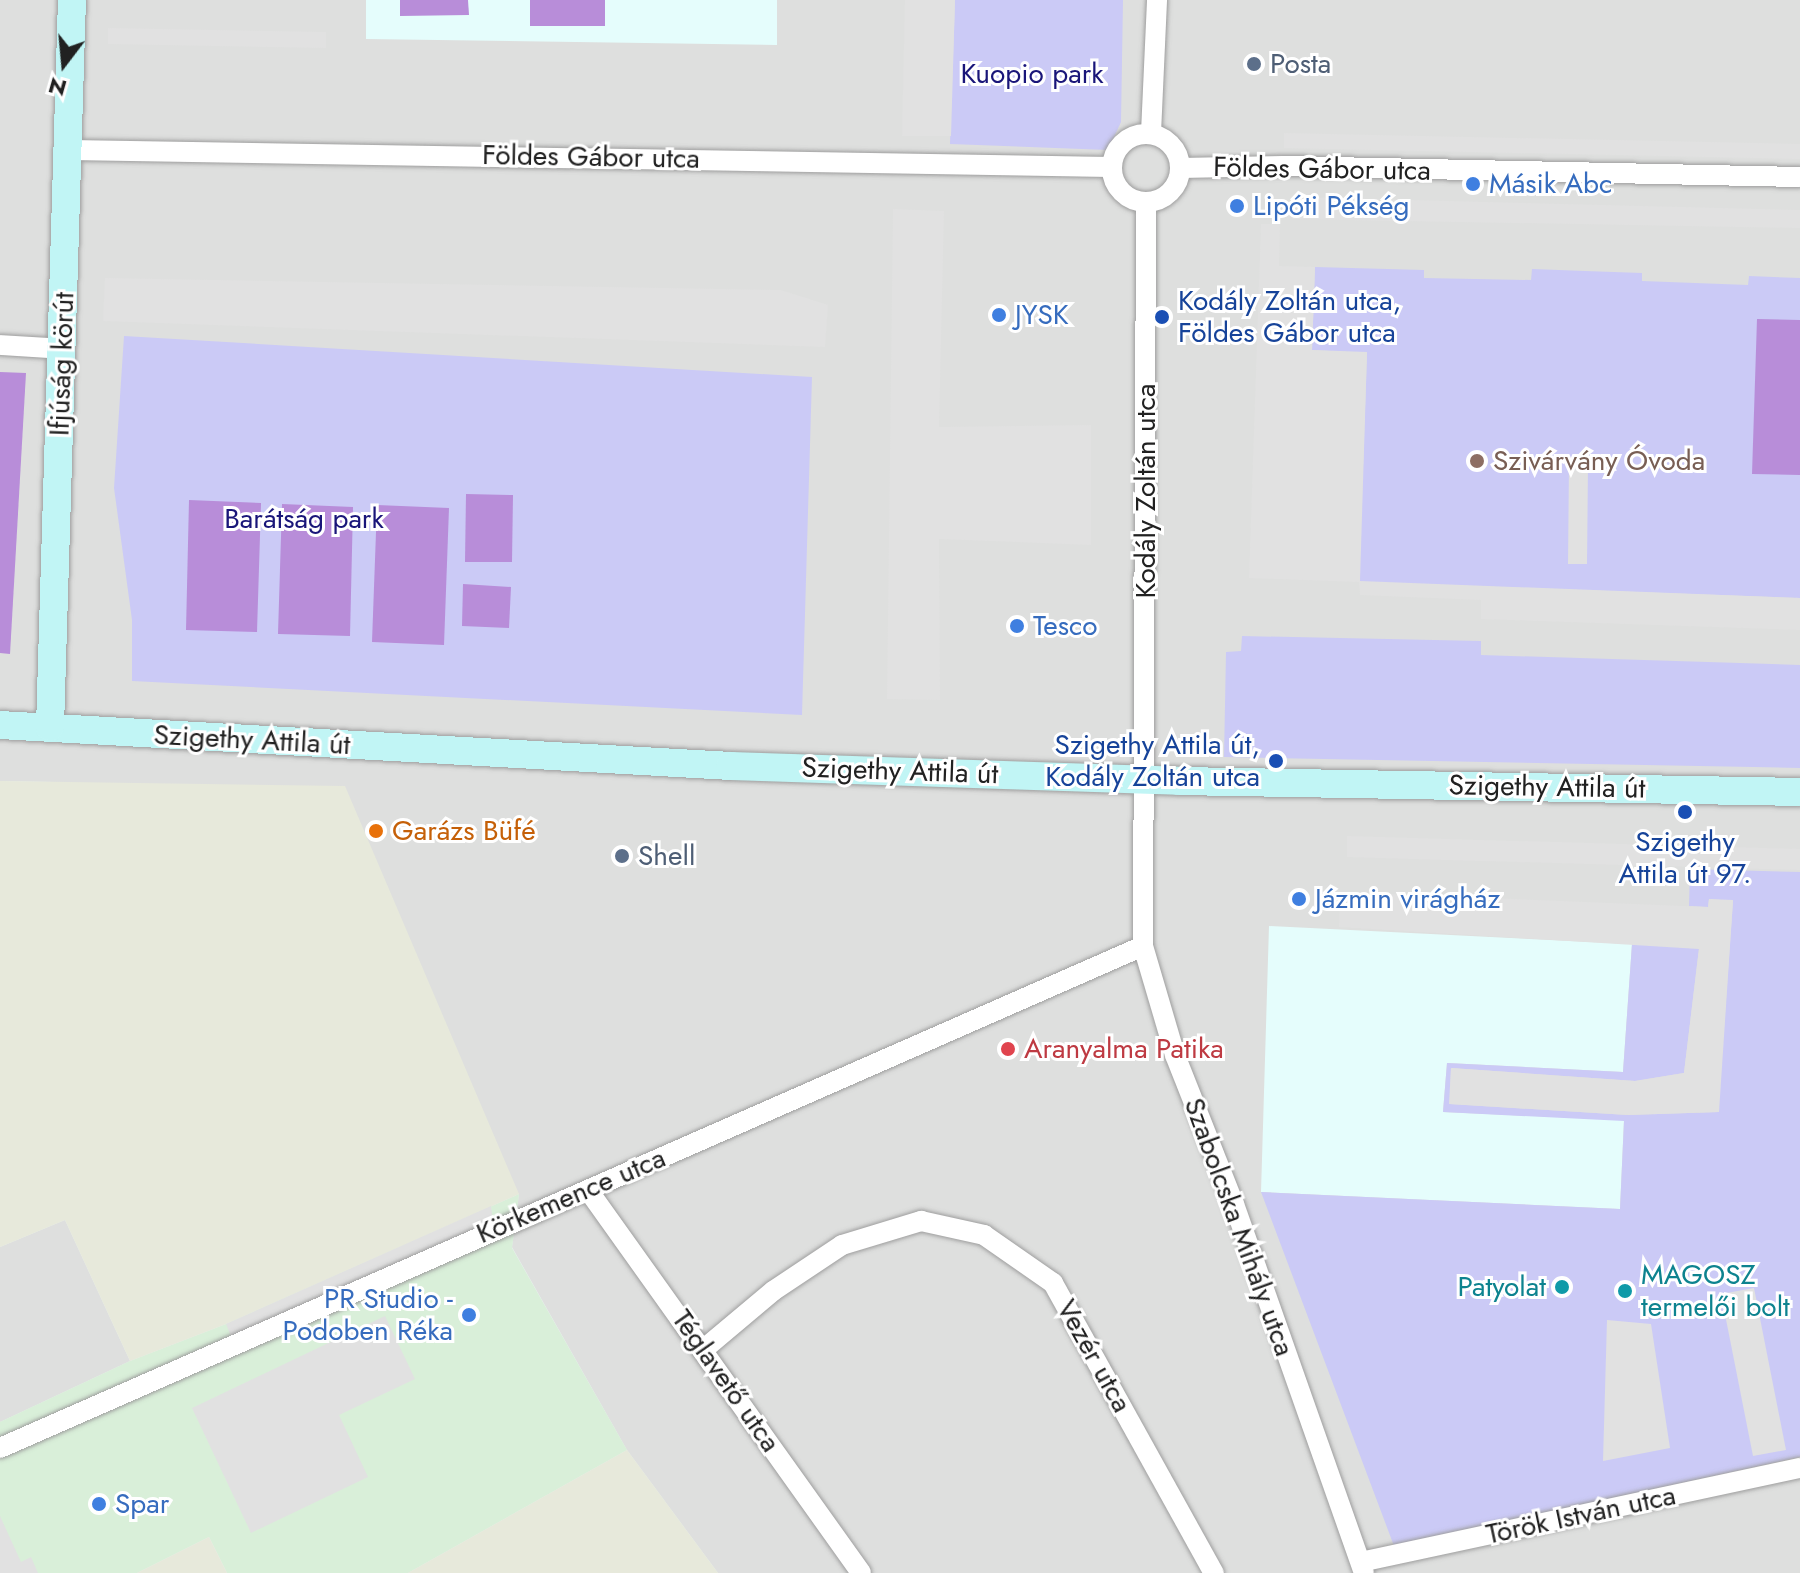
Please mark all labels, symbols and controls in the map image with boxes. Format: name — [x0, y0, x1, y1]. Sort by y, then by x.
north arrow — [24, 24, 104, 104]
place label: Posta — [1270, 47, 1331, 81]
marker: Posta — [1245, 55, 1263, 73]
park label: Kuopio park — [960, 57, 1104, 91]
text: N — [45, 69, 70, 105]
street label: Földes Gábor utca — [482, 138, 700, 176]
street label: Földes Gábor utca — [1213, 150, 1431, 188]
place label: Másik Abc — [1489, 167, 1612, 201]
marker: Másik Abc — [1464, 175, 1482, 193]
place label: Lipóti Pékség — [1253, 189, 1409, 223]
marker: Lipóti Pékség — [1228, 197, 1246, 215]
place label: Kodály Zoltán utca, Földes Gábor utca — [1178, 284, 1401, 350]
street label: Ifjúság körút — [43, 291, 81, 437]
place label: JYSK — [1015, 298, 1069, 332]
marker: JYSK — [990, 306, 1008, 324]
marker: Kodály Zoltán utca, Földes Gábor utca — [1153, 308, 1171, 326]
street label: Kodály Zoltán utca — [1129, 384, 1163, 598]
place label: Szivárvány Óvoda — [1493, 444, 1705, 478]
marker: Szivárvány Óvoda — [1468, 452, 1486, 470]
park label: Barátság park — [224, 502, 384, 536]
place label: Tesco — [1033, 609, 1098, 643]
marker: Tesco — [1008, 617, 1026, 635]
street label: Szigethy Attila út — [153, 718, 351, 762]
place label: Szigethy Attila út, Kodály Zoltán utca — [1045, 728, 1260, 794]
street label: Szigethy Attila út — [801, 751, 999, 791]
marker: Szigethy Attila út, Kodály Zoltán utca — [1267, 752, 1285, 770]
street label: Szigethy Attila út — [1448, 768, 1646, 806]
marker: Szigethy Attila út 97. — [1676, 803, 1694, 821]
place label: Garázs Büfé — [392, 814, 536, 848]
marker: Garázs Büfé — [367, 822, 385, 840]
place label: Szigethy Attila út 97. — [1619, 825, 1751, 891]
place label: Shell — [638, 839, 695, 873]
marker: Shell — [613, 847, 631, 865]
place label: Jázmin virágház — [1315, 882, 1500, 916]
marker: Jázmin virágház — [1290, 890, 1308, 908]
place label: Aranyalma Patika — [1024, 1032, 1224, 1066]
marker: Aranyalma Patika — [999, 1040, 1017, 1058]
street label: Szabolcska Mihály utca — [1177, 1093, 1301, 1361]
street label: Körkemence utca — [472, 1141, 670, 1251]
place label: MAGOSZ termelői bolt — [1641, 1258, 1790, 1324]
place label: Patyolat — [1457, 1270, 1546, 1304]
marker: Patyolat — [1553, 1278, 1571, 1296]
place label: PR Studio - Podoben Réka — [283, 1282, 453, 1348]
marker: MAGOSZ termelői bolt — [1616, 1282, 1634, 1300]
street label: Vezér utca — [1049, 1294, 1139, 1418]
street label: Téglavető utca — [665, 1304, 787, 1458]
marker: PR Studio - Podoben Réka — [460, 1306, 478, 1324]
street label: Török István utca — [1483, 1479, 1679, 1551]
place label: Spar — [115, 1487, 169, 1521]
marker: Spar — [90, 1495, 108, 1513]

